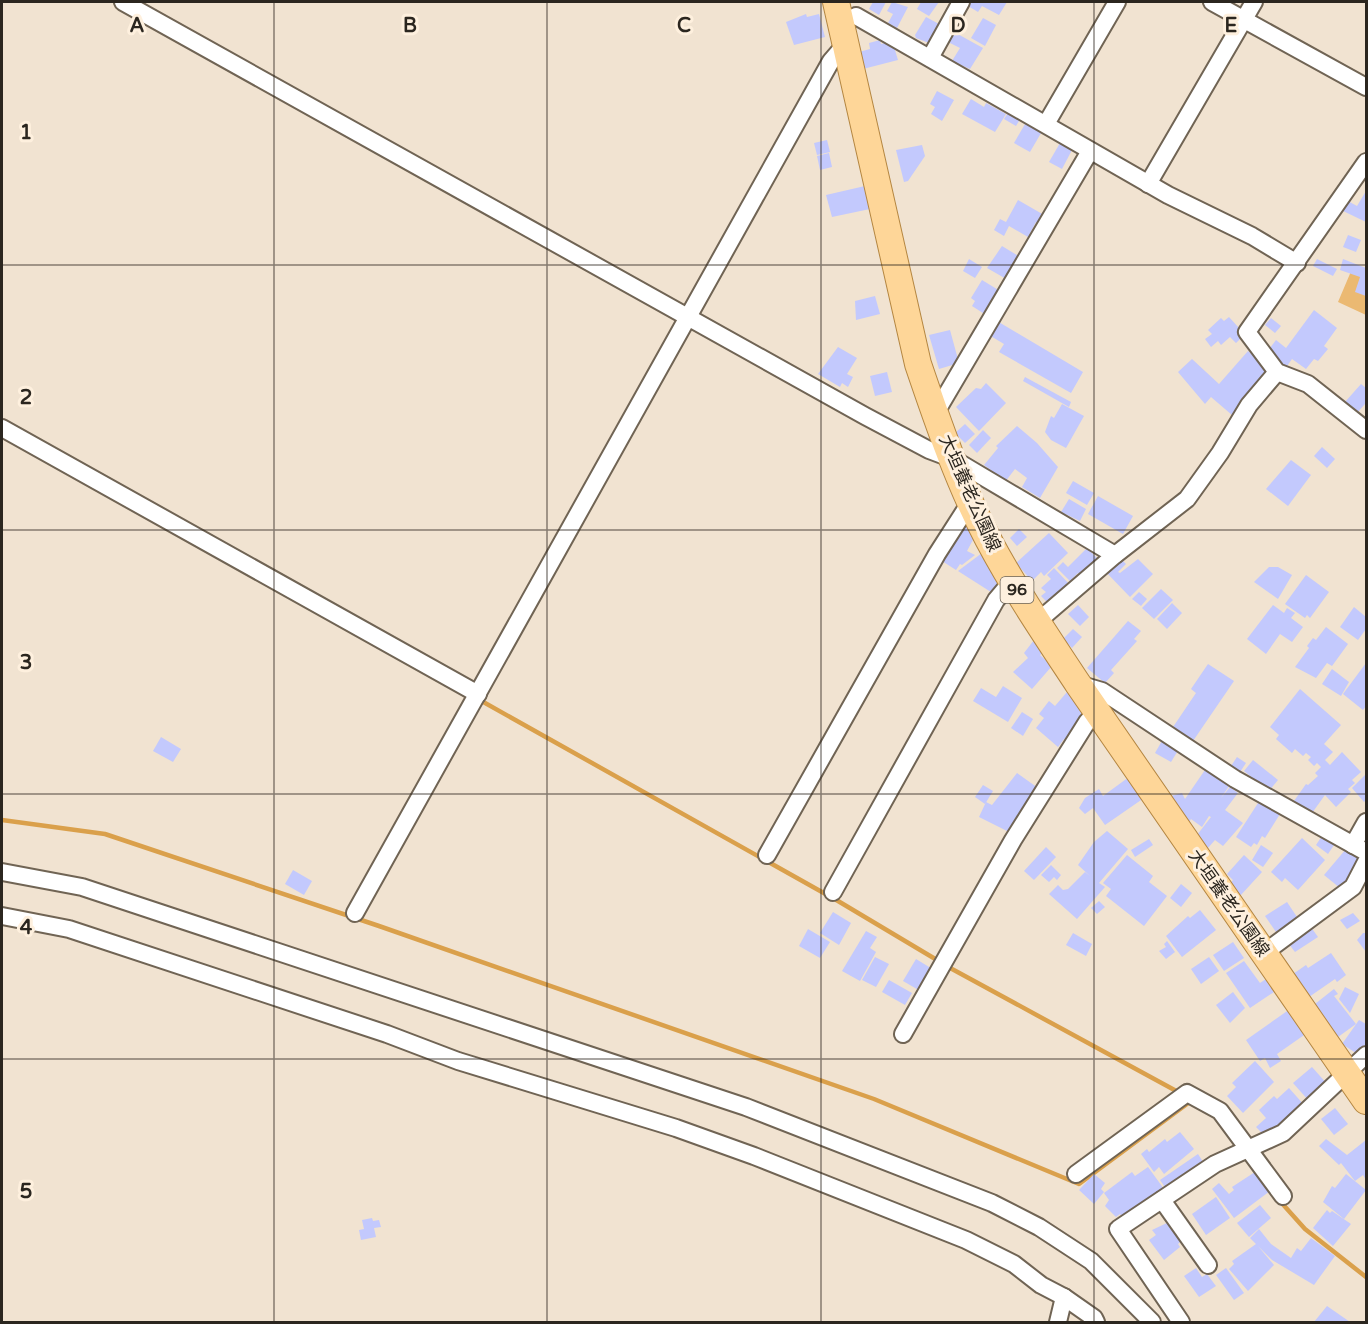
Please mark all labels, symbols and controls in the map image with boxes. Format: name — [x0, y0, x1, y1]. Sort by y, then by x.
text: A — [130, 14, 145, 38]
text: B — [403, 14, 417, 38]
text: C — [677, 14, 691, 38]
text: D — [950, 14, 966, 38]
text: E — [1225, 14, 1238, 38]
text: 1 — [20, 121, 32, 145]
text: 2 — [20, 386, 32, 410]
street label: 大垣養老公園線 — [934, 431, 1006, 555]
road number: 96 — [1000, 577, 1034, 603]
text: 3 — [20, 651, 32, 675]
street label: 大垣養老公園線 — [1184, 845, 1274, 961]
text: 4 — [20, 916, 33, 940]
text: 5 — [20, 1180, 32, 1204]

